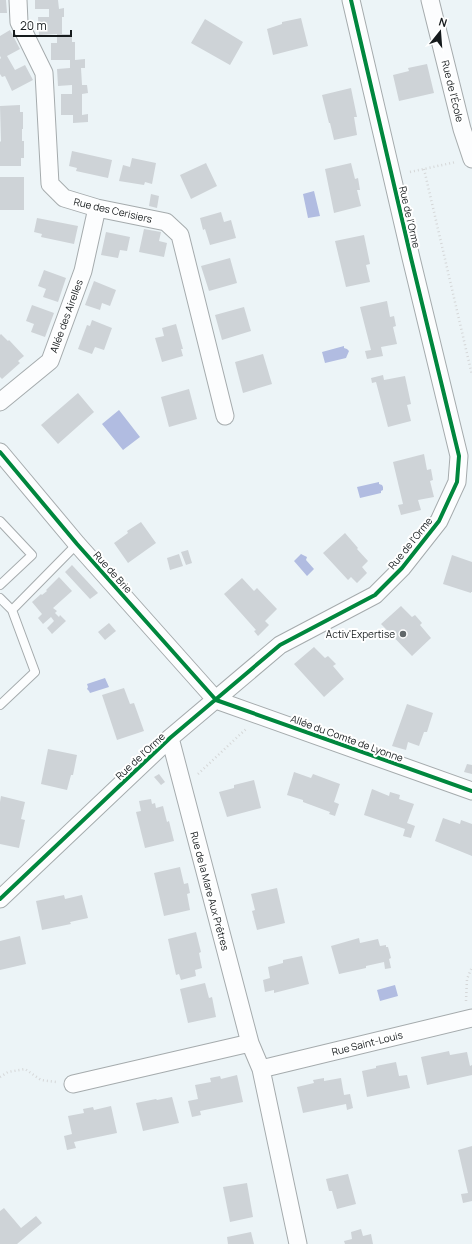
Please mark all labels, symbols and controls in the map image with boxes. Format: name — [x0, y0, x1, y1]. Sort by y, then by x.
scale bar — [14, 12, 71, 38]
north arrow — [420, 12, 460, 52]
text: N — [437, 14, 449, 30]
text: 20 m — [20, 17, 47, 34]
street label: Rue de l'École — [439, 59, 467, 124]
street label: Rue de l'Orme — [396, 185, 424, 249]
street label: Rue des Cerisiers — [72, 194, 154, 226]
street label: Allée des Airelles — [46, 277, 86, 355]
street label: Rue de l'Orme — [385, 514, 435, 572]
street label: Rue de Brie — [90, 548, 136, 596]
place label: Activ'Expertise — [326, 627, 395, 641]
marker: Activ'Expertise — [398, 629, 408, 639]
street label: Allée du Comte de Lyonne — [289, 711, 405, 765]
street label: Rue de l'Orme — [112, 729, 168, 783]
street label: Rue de la Mare Aux Prêtres — [187, 830, 233, 952]
street label: Rue Saint-Louis — [330, 1027, 404, 1059]

